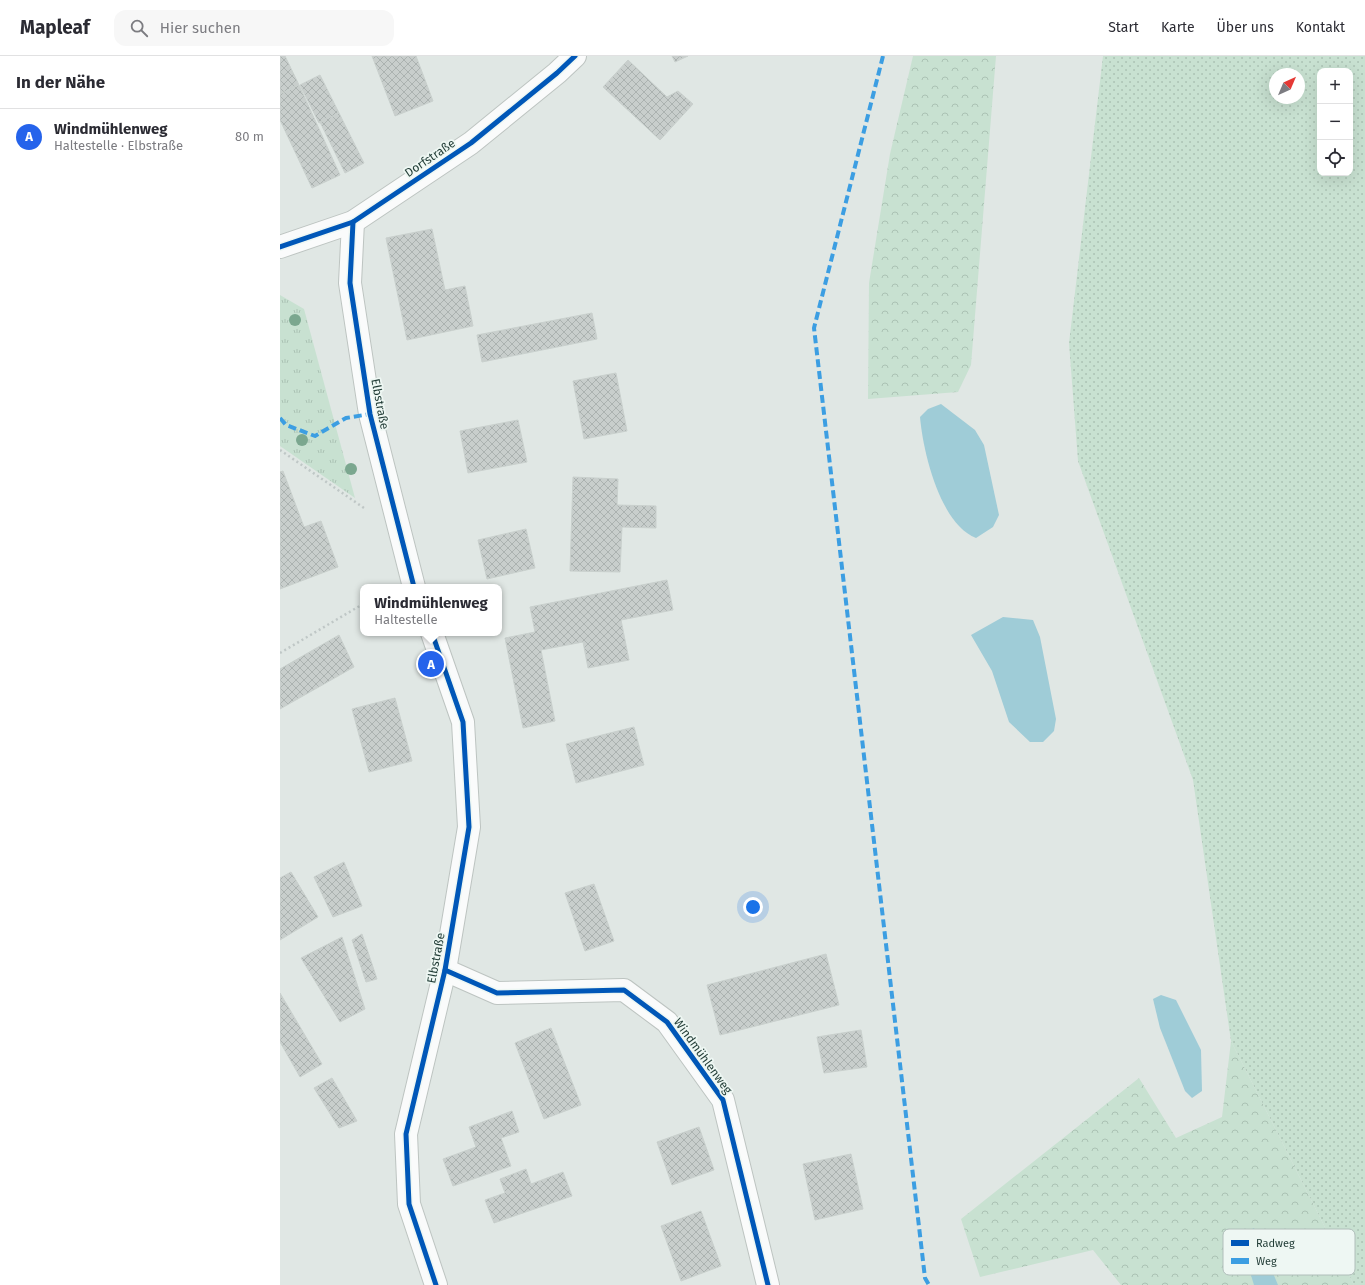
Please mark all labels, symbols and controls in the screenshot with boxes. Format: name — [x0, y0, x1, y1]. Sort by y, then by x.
search box — [114, 10, 394, 46]
text: Mapleaf — [20, 16, 90, 39]
icon: search — [128, 17, 150, 39]
text: Hier suchen — [160, 19, 241, 37]
text: Start — [1108, 19, 1139, 36]
text: Karte — [1161, 19, 1195, 36]
text: Über uns — [1217, 19, 1274, 36]
text: Kontakt — [1296, 19, 1345, 36]
north arrow — [1269, 68, 1305, 104]
map controls — [1317, 68, 1353, 176]
button: + — [1317, 68, 1353, 104]
text: In der Nähe — [16, 72, 105, 93]
button: − — [1317, 104, 1353, 140]
text: Windmühlenweg — [54, 120, 168, 138]
text: A — [25, 129, 33, 144]
text: 80 m — [235, 129, 264, 144]
street label: Dorfstraße — [402, 136, 458, 180]
text: Haltestelle · Elbstraße — [54, 138, 183, 153]
button: locate — [1317, 140, 1353, 176]
street label: Elbstraße — [368, 377, 392, 431]
popup — [360, 584, 502, 636]
text: Windmühlenweg — [374, 594, 488, 612]
text: Haltestelle — [374, 612, 438, 627]
pin: A — [418, 649, 444, 679]
your location — [743, 897, 763, 917]
street label: Elbstraße — [424, 931, 448, 985]
street label: Windmühlenweg — [671, 1015, 736, 1097]
legend — [1223, 1229, 1355, 1275]
text: Radweg — [1256, 1237, 1295, 1250]
text: Weg — [1256, 1255, 1277, 1268]

